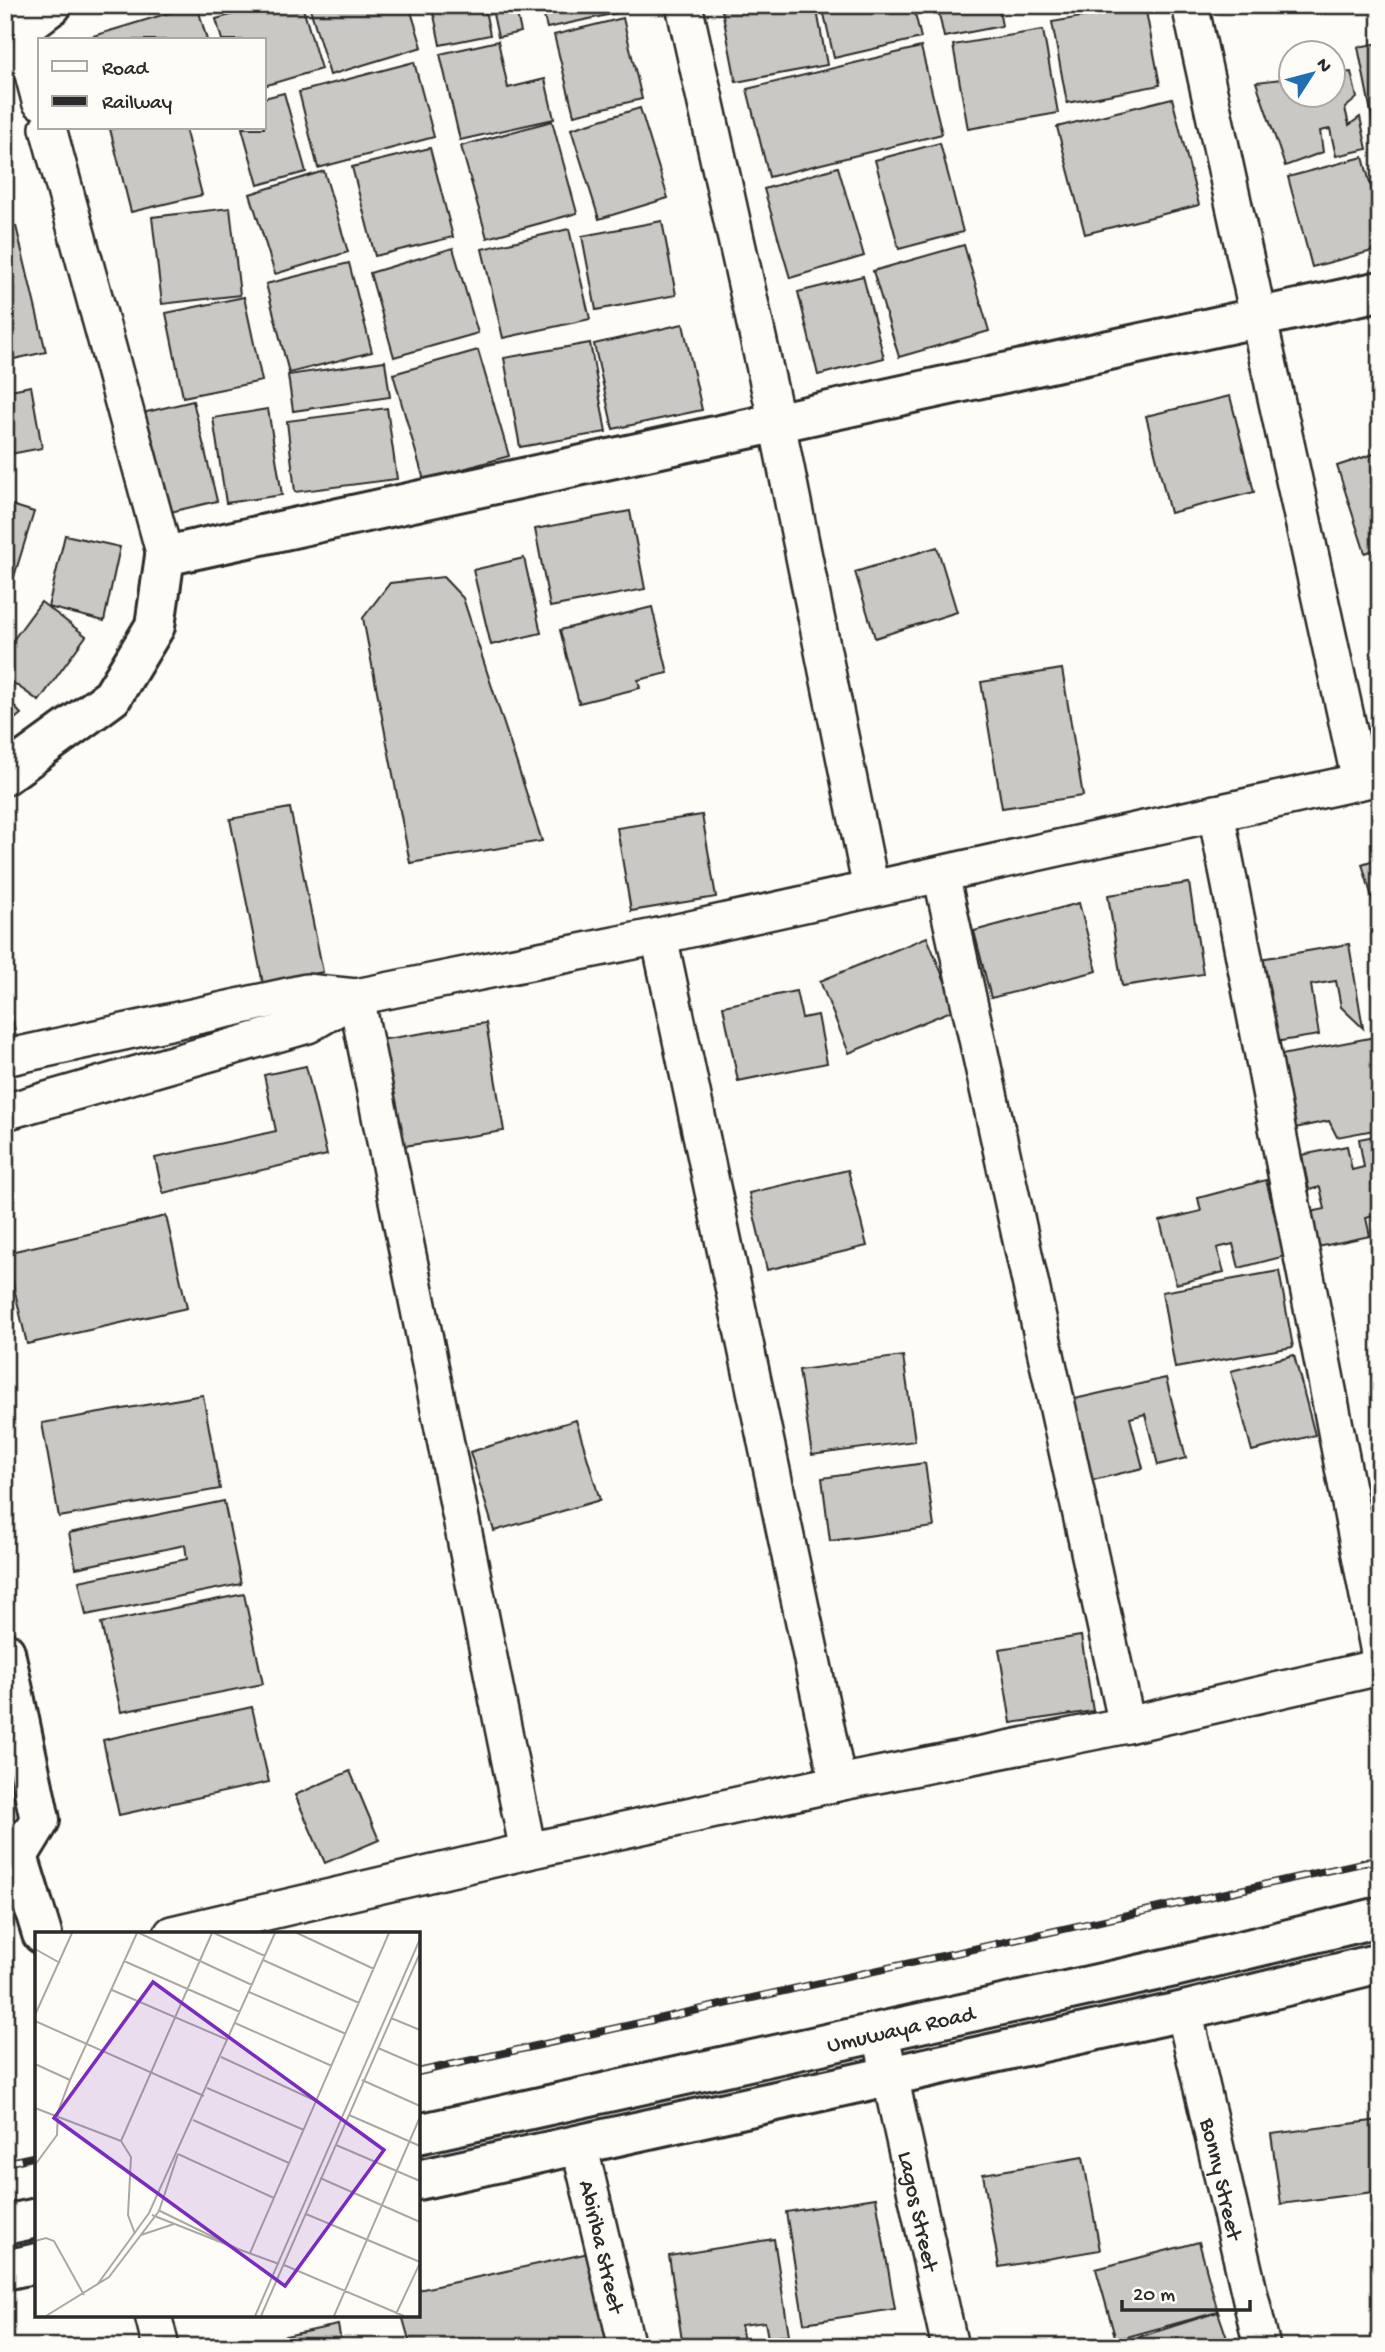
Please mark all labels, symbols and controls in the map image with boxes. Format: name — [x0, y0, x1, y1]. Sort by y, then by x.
legend — [38, 38, 266, 130]
north arrow — [1276, 38, 1346, 108]
text: N — [1310, 54, 1336, 78]
text: Road — [102, 58, 150, 83]
text: Railway — [102, 92, 172, 117]
inset map — [35, 1932, 420, 2317]
street label: Umuwaya Road — [825, 2001, 979, 2060]
street label: Bonny Street — [1192, 2115, 1247, 2244]
street label: Lagos Street — [890, 2149, 943, 2275]
street label: Abiriba Street — [571, 2178, 629, 2318]
scale bar — [1122, 2268, 1250, 2312]
text: 20 m — [1133, 2284, 1175, 2309]

